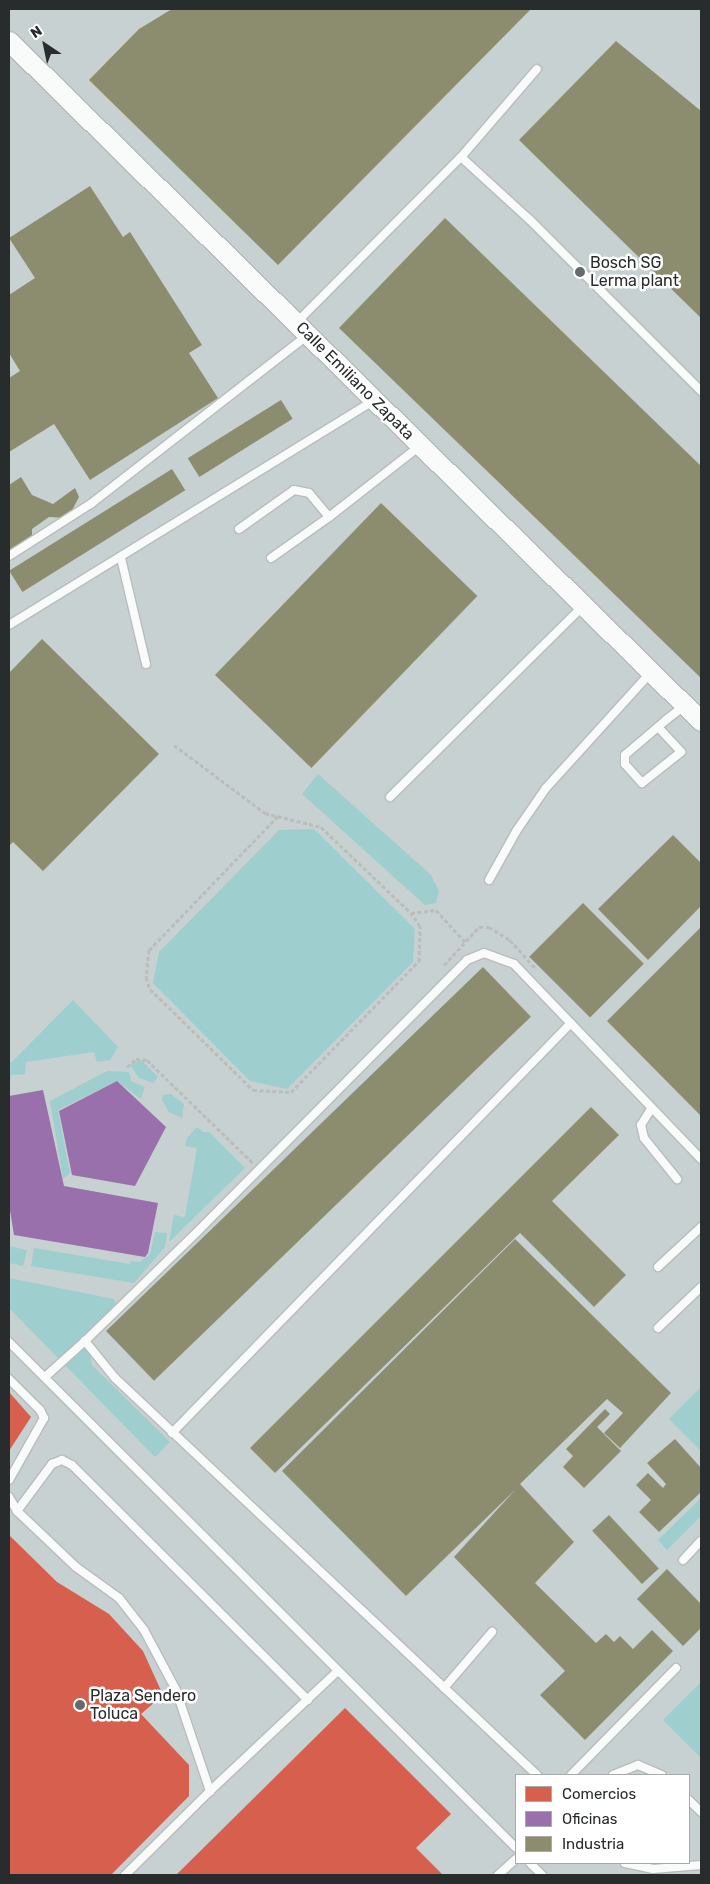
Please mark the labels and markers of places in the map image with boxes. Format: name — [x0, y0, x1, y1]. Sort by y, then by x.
place label: Bosch SG Lerma plant — [590, 253, 679, 291]
marker: Bosch SG Lerma plant — [574, 266, 586, 278]
place label: Plaza Sendero Toluca — [90, 1686, 196, 1724]
marker: Plaza Sendero Toluca — [74, 1699, 86, 1711]

